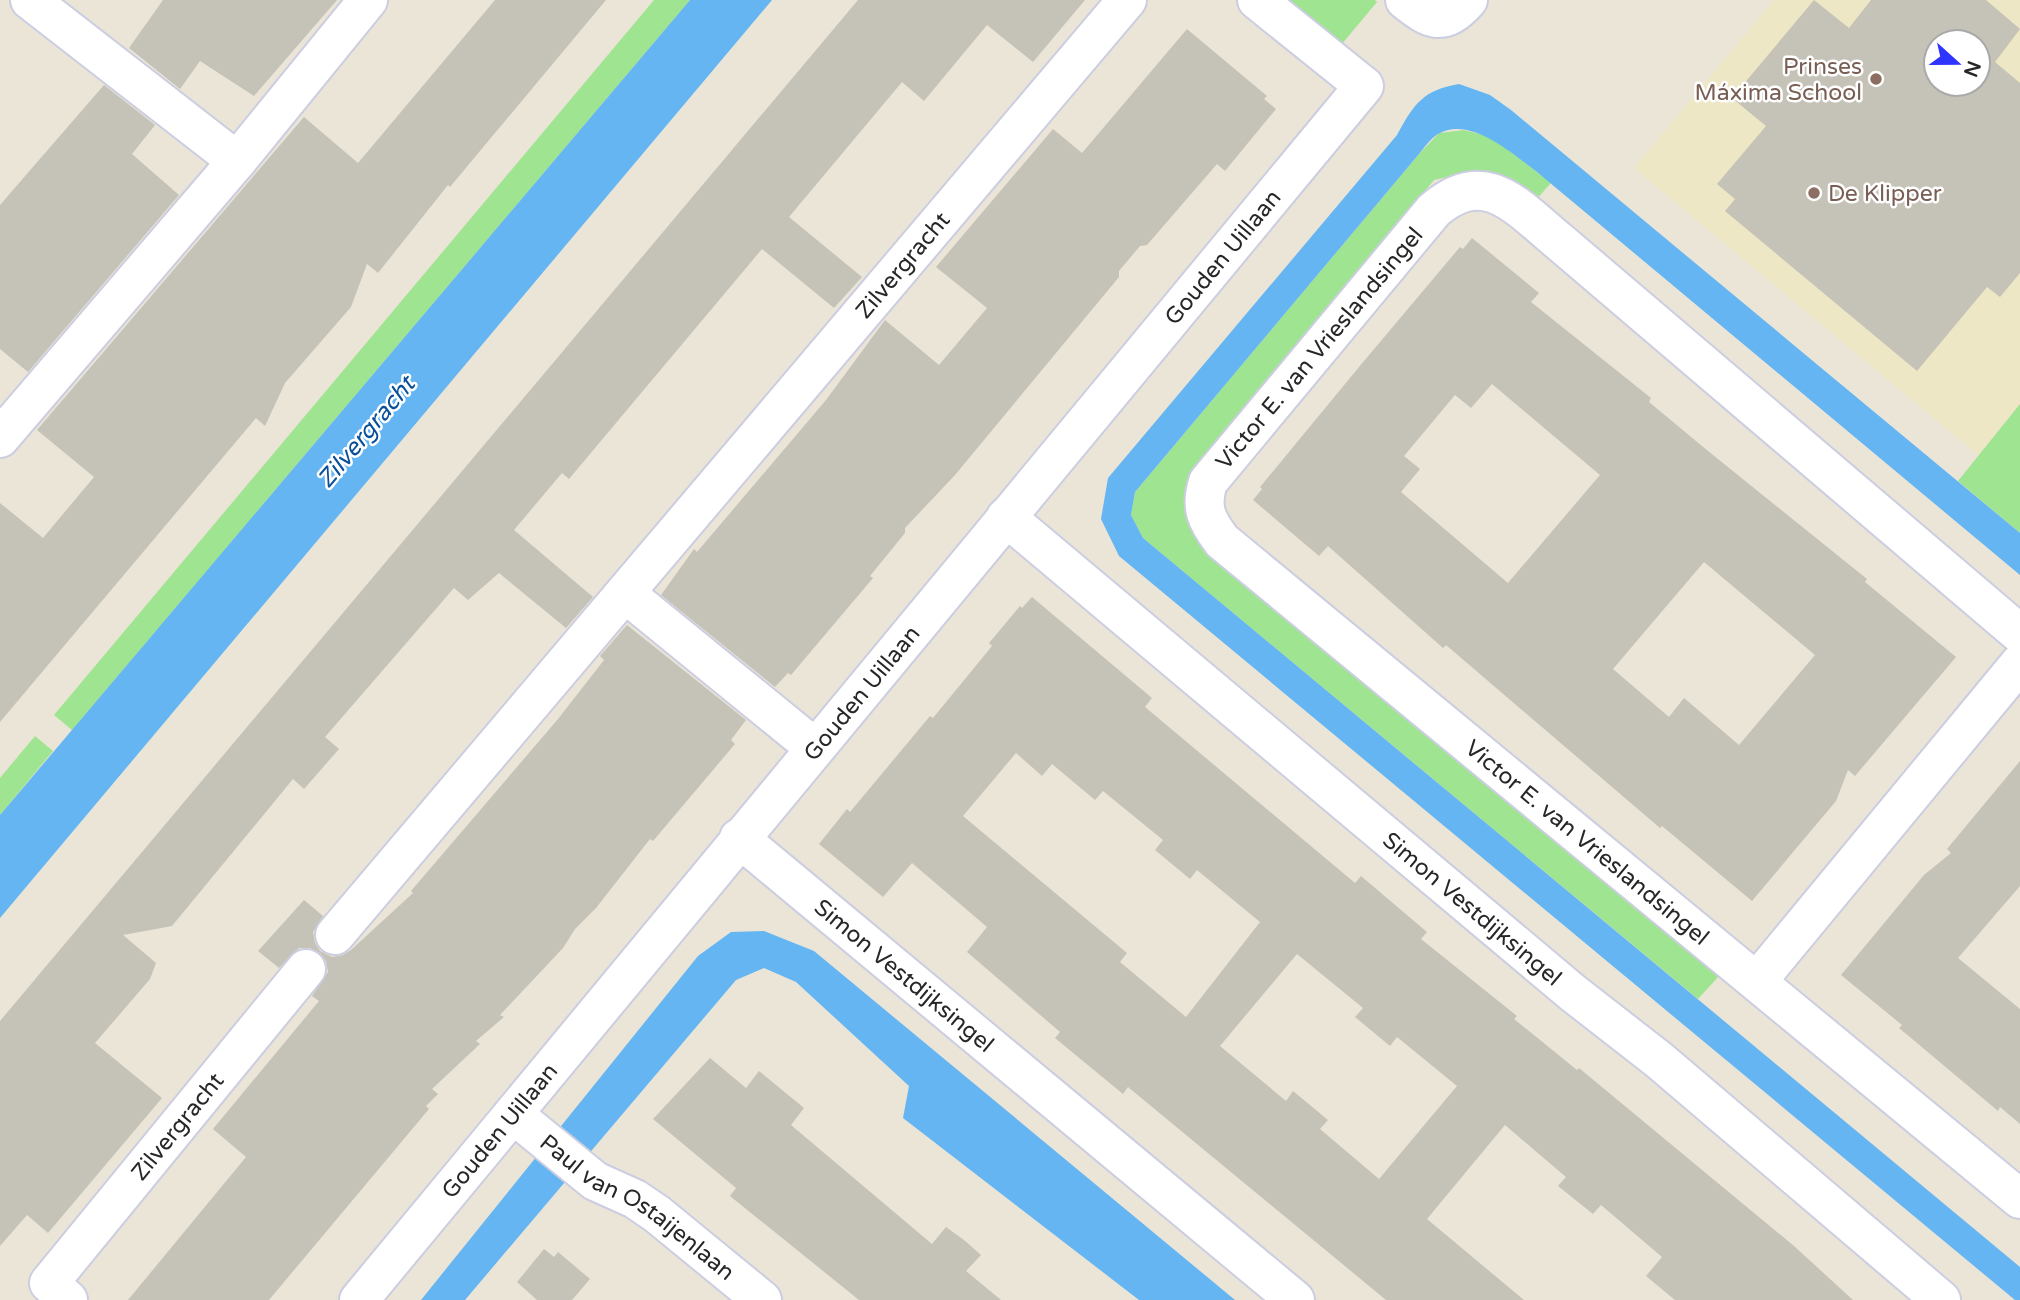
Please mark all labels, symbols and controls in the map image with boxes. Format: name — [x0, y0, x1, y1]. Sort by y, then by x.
north arrow — [1922, 28, 1992, 98]
place label: Prinses Máxima School — [1695, 53, 1862, 107]
text: N — [1959, 58, 1985, 80]
marker: Prinses Máxima School — [1868, 71, 1884, 87]
place label: De Klipper — [1828, 180, 1942, 208]
street label: Gouden Uillaan — [1159, 184, 1287, 331]
marker: De Klipper — [1806, 185, 1822, 201]
street label: Zilvergracht — [850, 207, 956, 325]
street label: Victor E. van Vrieslandsingel — [1210, 222, 1429, 475]
water label: Zilvergracht — [311, 369, 423, 494]
street label: Gouden Uillaan — [798, 620, 926, 767]
street label: Victor E. van Vrieslandsingel — [1459, 734, 1714, 952]
street label: Simon Vestdijksingel — [1377, 826, 1567, 992]
street label: Simon Vestdijksingel — [808, 894, 999, 1059]
street label: Gouden Uillaan — [436, 1058, 564, 1204]
street label: Zilvergracht — [126, 1067, 230, 1186]
street label: Paul van Ostaijenlaan — [534, 1129, 740, 1287]

